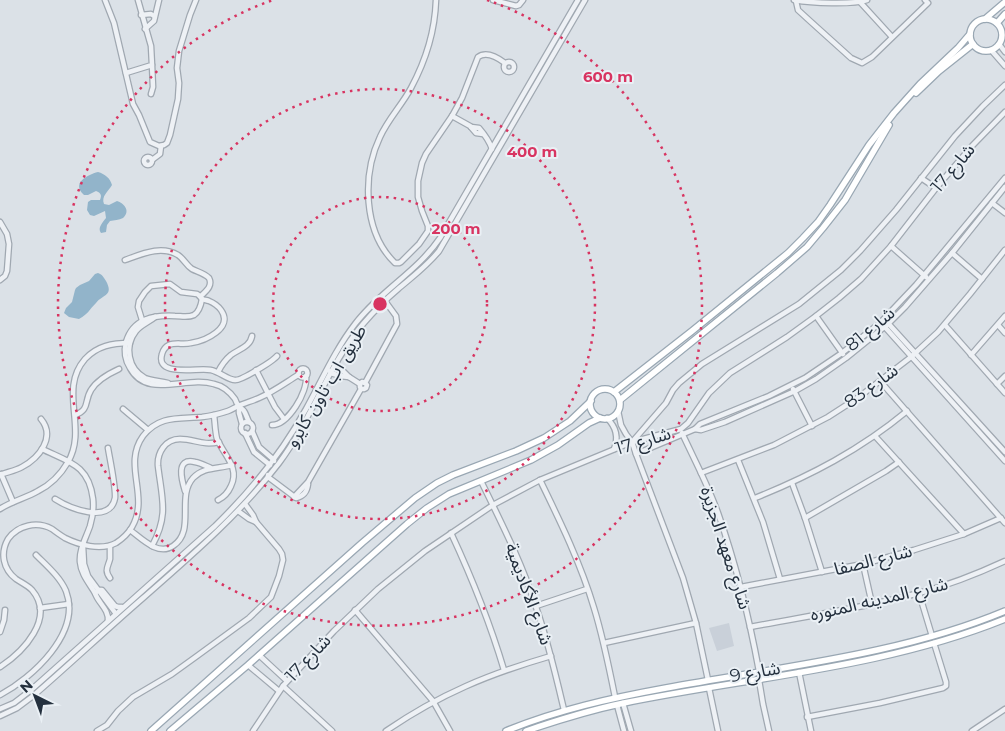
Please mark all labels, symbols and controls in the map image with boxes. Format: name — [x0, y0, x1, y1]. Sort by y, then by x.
text: 600 m — [583, 67, 633, 86]
street label: شارع 17 — [926, 139, 982, 199]
text: 400 m — [507, 142, 557, 161]
text: 200 m — [431, 219, 481, 238]
centre of rings — [371, 295, 389, 313]
street label: شارع 81 — [841, 302, 901, 358]
street label: طريق اب تاون كايرو — [281, 321, 371, 451]
street label: شارع 83 — [840, 359, 904, 415]
street label: شارع 17 — [613, 422, 674, 463]
street label: شارع معهد الجزيرة — [693, 484, 756, 613]
street label: شارع الأكاديمية — [498, 540, 558, 649]
street label: شارع الصفا — [832, 540, 915, 583]
street label: شارع المدينه المنوره — [808, 572, 951, 628]
street label: شارع 17 — [281, 630, 338, 688]
street label: شارع 9 — [728, 657, 782, 690]
north arrow — [10, 671, 60, 721]
text: N — [16, 676, 37, 697]

